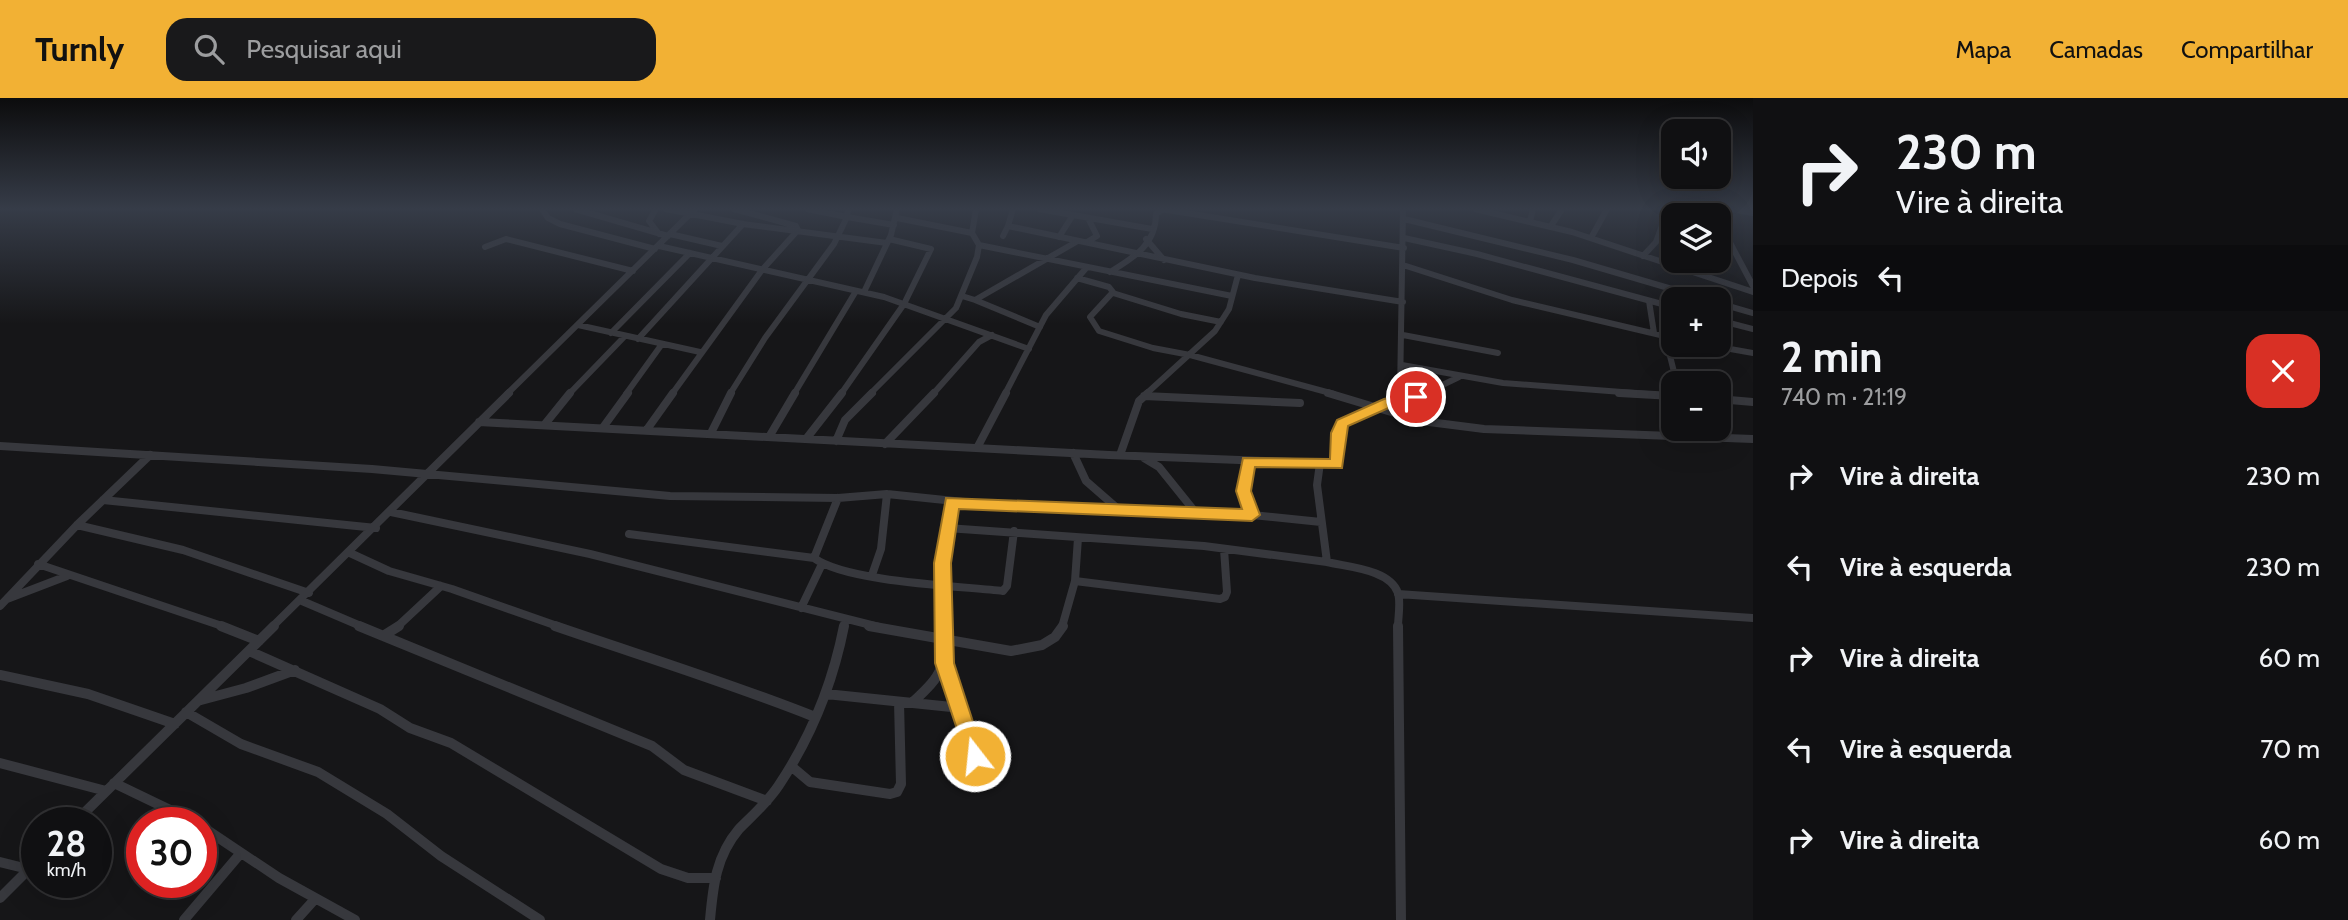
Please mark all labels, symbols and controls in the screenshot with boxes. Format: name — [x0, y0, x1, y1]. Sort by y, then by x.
search box — [166, 18, 656, 81]
text: Turnly — [35, 29, 124, 69]
icon: search — [190, 30, 228, 68]
text: Pesquisar aqui — [246, 33, 402, 65]
text: Mapa — [1955, 35, 2011, 64]
text: Camadas — [2049, 35, 2143, 64]
text: Compartilhar — [2181, 35, 2313, 64]
map controls — [1661, 119, 1731, 441]
button: sound — [1661, 119, 1731, 189]
text: 230 m — [1896, 122, 2037, 181]
icon: right — [1781, 126, 1872, 217]
text: Vire à direita — [1896, 182, 2063, 221]
button: layers — [1661, 203, 1731, 273]
icon: left — [1872, 259, 1910, 297]
text: Depois — [1781, 262, 1858, 294]
button: + — [1661, 287, 1731, 357]
text: 2 min — [1781, 331, 1882, 383]
button: close — [2246, 334, 2320, 408]
pin — [1386, 367, 1446, 427]
button: − — [1661, 371, 1731, 441]
icon: arrive — [1397, 378, 1435, 416]
text: 740 m · 21:19 — [1781, 383, 1907, 411]
icon: right — [1781, 457, 1819, 495]
text: Vire à direita — [1840, 460, 1980, 492]
text: 230 m — [2246, 460, 2320, 492]
icon: left — [1781, 548, 1819, 586]
text: Vire à esquerda — [1840, 551, 2012, 583]
text: 230 m — [2246, 551, 2320, 583]
icon: right — [1781, 639, 1819, 677]
text: Vire à direita — [1840, 642, 1980, 674]
text: 60 m — [2258, 642, 2320, 674]
position arrow — [938, 719, 1012, 793]
icon: left — [1781, 730, 1819, 768]
text: Vire à esquerda — [1840, 733, 2012, 765]
text: 70 m — [2260, 733, 2320, 765]
speed limit sign: 30 — [126, 807, 217, 898]
icon: right — [1781, 821, 1819, 859]
text: 28 — [47, 822, 86, 865]
text: Vire à direita — [1840, 824, 1980, 856]
text: 60 m — [2258, 824, 2320, 856]
text: km/h — [47, 859, 86, 881]

